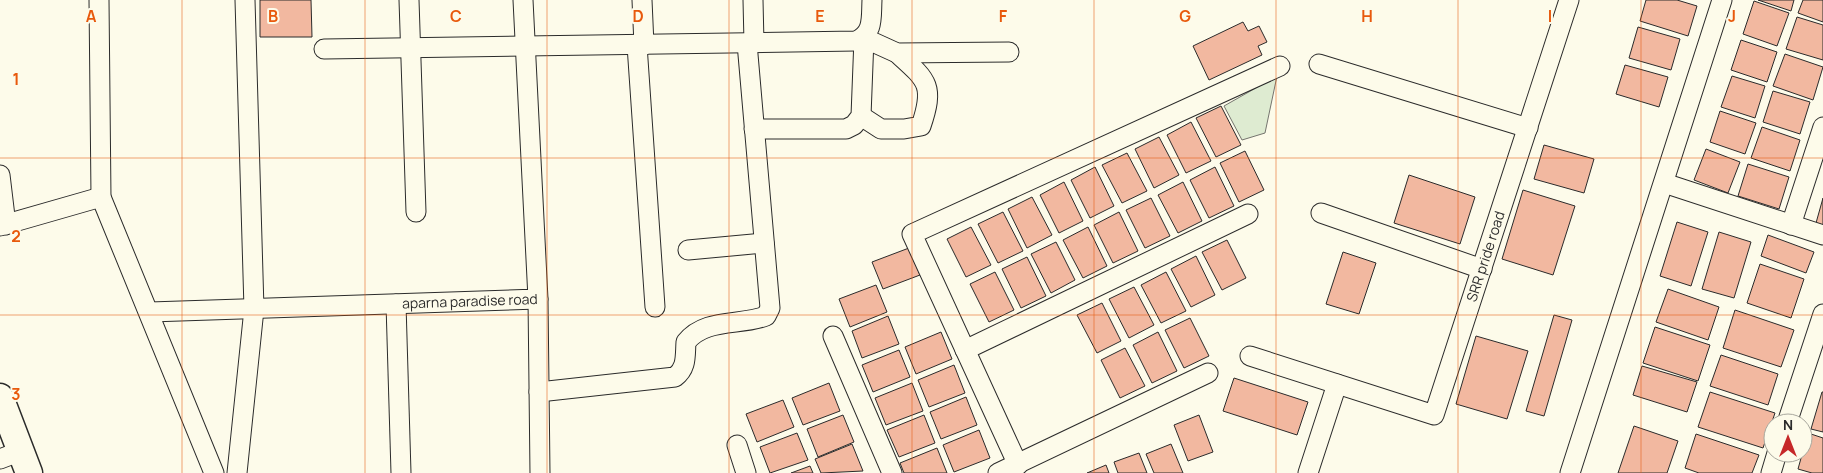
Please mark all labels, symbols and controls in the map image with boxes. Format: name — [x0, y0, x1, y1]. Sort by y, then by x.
text: A — [86, 5, 97, 27]
text: B — [268, 5, 278, 27]
text: C — [450, 5, 462, 27]
text: D — [632, 5, 644, 27]
text: E — [815, 5, 825, 27]
text: F — [999, 5, 1008, 27]
text: G — [1179, 5, 1191, 27]
text: H — [1361, 5, 1373, 27]
text: I — [1548, 5, 1552, 27]
text: J — [1728, 5, 1736, 27]
text: 1 — [12, 68, 20, 90]
street label: SRR pride road — [1461, 208, 1509, 304]
text: 2 — [11, 225, 21, 247]
street label: aparna paradise road — [402, 289, 538, 313]
text: 3 — [11, 383, 21, 405]
north arrow — [1763, 413, 1813, 463]
text: N — [1783, 415, 1793, 434]

